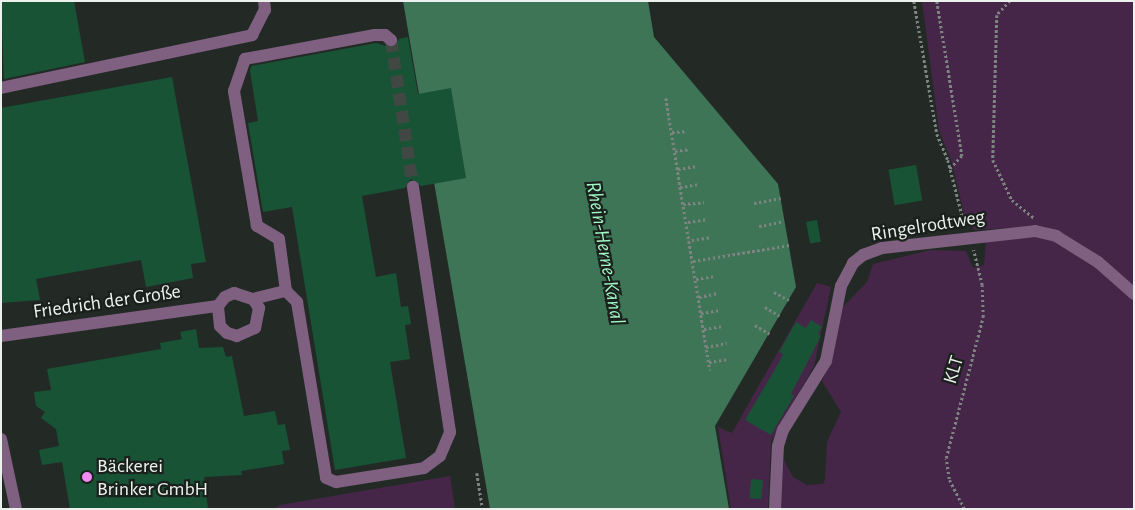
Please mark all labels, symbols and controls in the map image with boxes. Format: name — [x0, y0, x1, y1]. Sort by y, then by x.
water label: Rhein-Herne-Kanal — [580, 180, 630, 326]
street label: Ringelrodtweg — [869, 205, 987, 247]
street label: Friedrich der Große — [32, 280, 182, 324]
street label: KLT — [938, 353, 970, 387]
place label: Bäckerei Brinker GmbH — [97, 454, 208, 501]
marker: Bäckerei Brinker GmbH — [81, 471, 93, 483]

